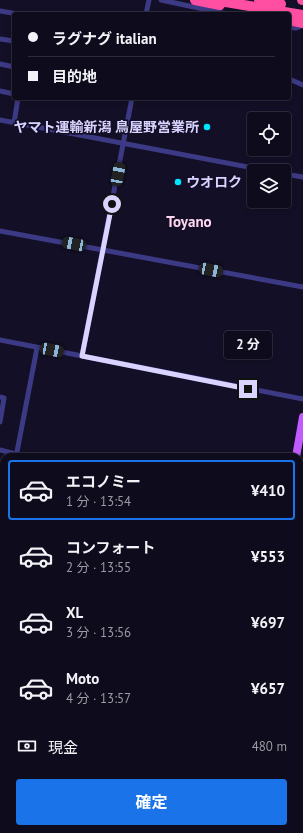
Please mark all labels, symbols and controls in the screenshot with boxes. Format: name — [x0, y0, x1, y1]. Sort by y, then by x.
text: ラグナグ italian — [52, 29, 157, 48]
text: 目的地 — [52, 67, 97, 86]
map controls — [247, 112, 291, 208]
button: locate — [247, 112, 291, 156]
place label: ヤマト運輸新潟 鳥屋野営業所 — [13, 118, 199, 136]
marker: ヤマト運輸新潟 鳥屋野営業所 — [202, 122, 212, 132]
car — [110, 161, 126, 187]
button: layers — [247, 164, 291, 208]
place label: ウオロク — [186, 173, 242, 191]
marker: ウオロク — [173, 177, 183, 187]
route start — [103, 195, 121, 213]
district label: Toyano — [166, 212, 212, 231]
car — [61, 236, 87, 252]
car — [198, 262, 224, 278]
callout: 2 分 — [224, 331, 272, 359]
text: 2 分 — [236, 336, 260, 353]
car — [39, 342, 65, 358]
route end — [239, 380, 257, 398]
icon: car — [18, 472, 54, 508]
text: エコノミー — [66, 472, 141, 491]
text: ¥410 — [251, 481, 285, 500]
text: 1 分 · 13:54 — [66, 493, 131, 510]
icon: car — [18, 538, 54, 574]
text: コンフォート — [66, 538, 156, 557]
text: ¥553 — [251, 547, 285, 566]
text: 2 分 · 13:55 — [66, 559, 131, 576]
text: XL — [66, 603, 83, 622]
icon: car — [18, 604, 54, 640]
text: ¥697 — [251, 613, 285, 632]
text: 3 分 · 13:56 — [66, 624, 131, 641]
text: Moto — [66, 669, 99, 688]
icon: car — [18, 670, 54, 706]
text: ¥657 — [251, 679, 285, 698]
text: 4 分 · 13:57 — [66, 690, 131, 707]
icon: cash — [16, 735, 38, 757]
text: 現金 — [48, 738, 78, 757]
text: 480 m — [252, 738, 287, 755]
button: 確定 — [16, 779, 287, 825]

